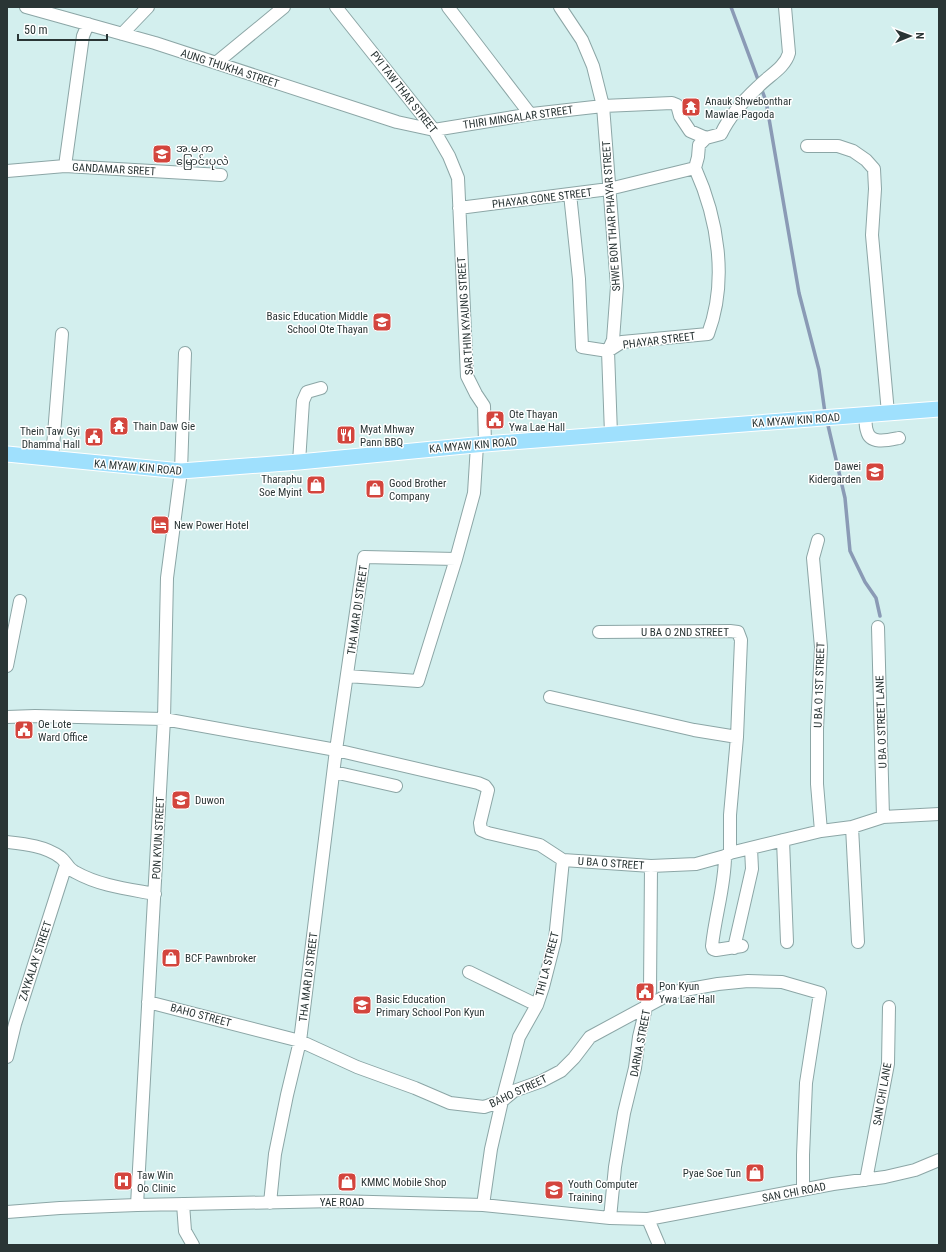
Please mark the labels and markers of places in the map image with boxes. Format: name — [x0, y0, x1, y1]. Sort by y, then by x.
place label: Anauk Shwebonthar Mawlae Pagoda — [705, 95, 792, 121]
temple icon: Anauk Shwebonthar Mawlae Pagoda — [680, 96, 702, 118]
place label: အ.မ.က မြောင်းပုလဲ — [176, 142, 229, 170]
school or university icon: အ.မ.က မြောင်းပုလဲ — [151, 143, 173, 165]
place label: Basic Education Middle School Ote Thayan — [267, 310, 368, 336]
school or university icon: Basic Education Middle School Ote Thayan — [371, 311, 393, 333]
place label: Ote Thayan Ywa Lae Hall — [509, 408, 565, 434]
public building icon: Ote Thayan Ywa Lae Hall — [484, 409, 506, 431]
temple icon: Thain Daw Gie — [108, 415, 130, 437]
place label: Thain Daw Gie — [133, 420, 195, 433]
place label: Myat Mhway Pann BBQ — [360, 423, 415, 449]
restaurant icon: Myat Mhway Pann BBQ — [335, 424, 357, 446]
place label: Thein Taw Gyi Dhamma Hall — [20, 425, 80, 451]
public building icon: Thein Taw Gyi Dhamma Hall — [83, 426, 105, 448]
place label: Dawei Kidergarden — [809, 460, 861, 486]
school or university icon: Dawei Kidergarden — [864, 461, 886, 483]
place label: Tharaphu Soe Myint — [259, 473, 302, 499]
shop icon: Tharaphu Soe Myint — [305, 474, 327, 496]
place label: Good Brother Company — [389, 477, 447, 503]
shop icon: Good Brother Company — [364, 478, 386, 500]
hotel icon: New Power Hotel — [149, 514, 171, 536]
place label: New Power Hotel — [174, 519, 249, 532]
place label: Oe Lote Ward Office — [38, 718, 88, 744]
public building icon: Oe Lote Ward Office — [13, 719, 35, 741]
school or university icon: Duwon — [170, 789, 192, 811]
place label: Duwon — [195, 794, 225, 807]
shop icon: BCF Pawnbroker — [160, 947, 182, 969]
place label: BCF Pawnbroker — [185, 952, 257, 965]
place label: Pon Kyun Ywa Lae Hall — [659, 980, 715, 1006]
public building icon: Pon Kyun Ywa Lae Hall — [634, 981, 656, 1003]
place label: Basic Education Primary School Pon Kyun — [376, 993, 485, 1019]
school or university icon: Basic Education Primary School Pon Kyun — [351, 994, 373, 1016]
shop icon: Pyae Soe Tun — [744, 1162, 766, 1184]
place label: Pyae Soe Tun — [683, 1167, 741, 1180]
place label: Taw Win Oo Clinic — [137, 1169, 176, 1195]
hospital icon: Taw Win Oo Clinic — [112, 1170, 134, 1192]
shop icon: KMMC Mobile Shop — [336, 1171, 358, 1193]
place label: KMMC Mobile Shop — [361, 1176, 446, 1189]
place label: Youth Computer Training — [568, 1178, 639, 1204]
school or university icon: Youth Computer Training — [543, 1179, 565, 1201]

